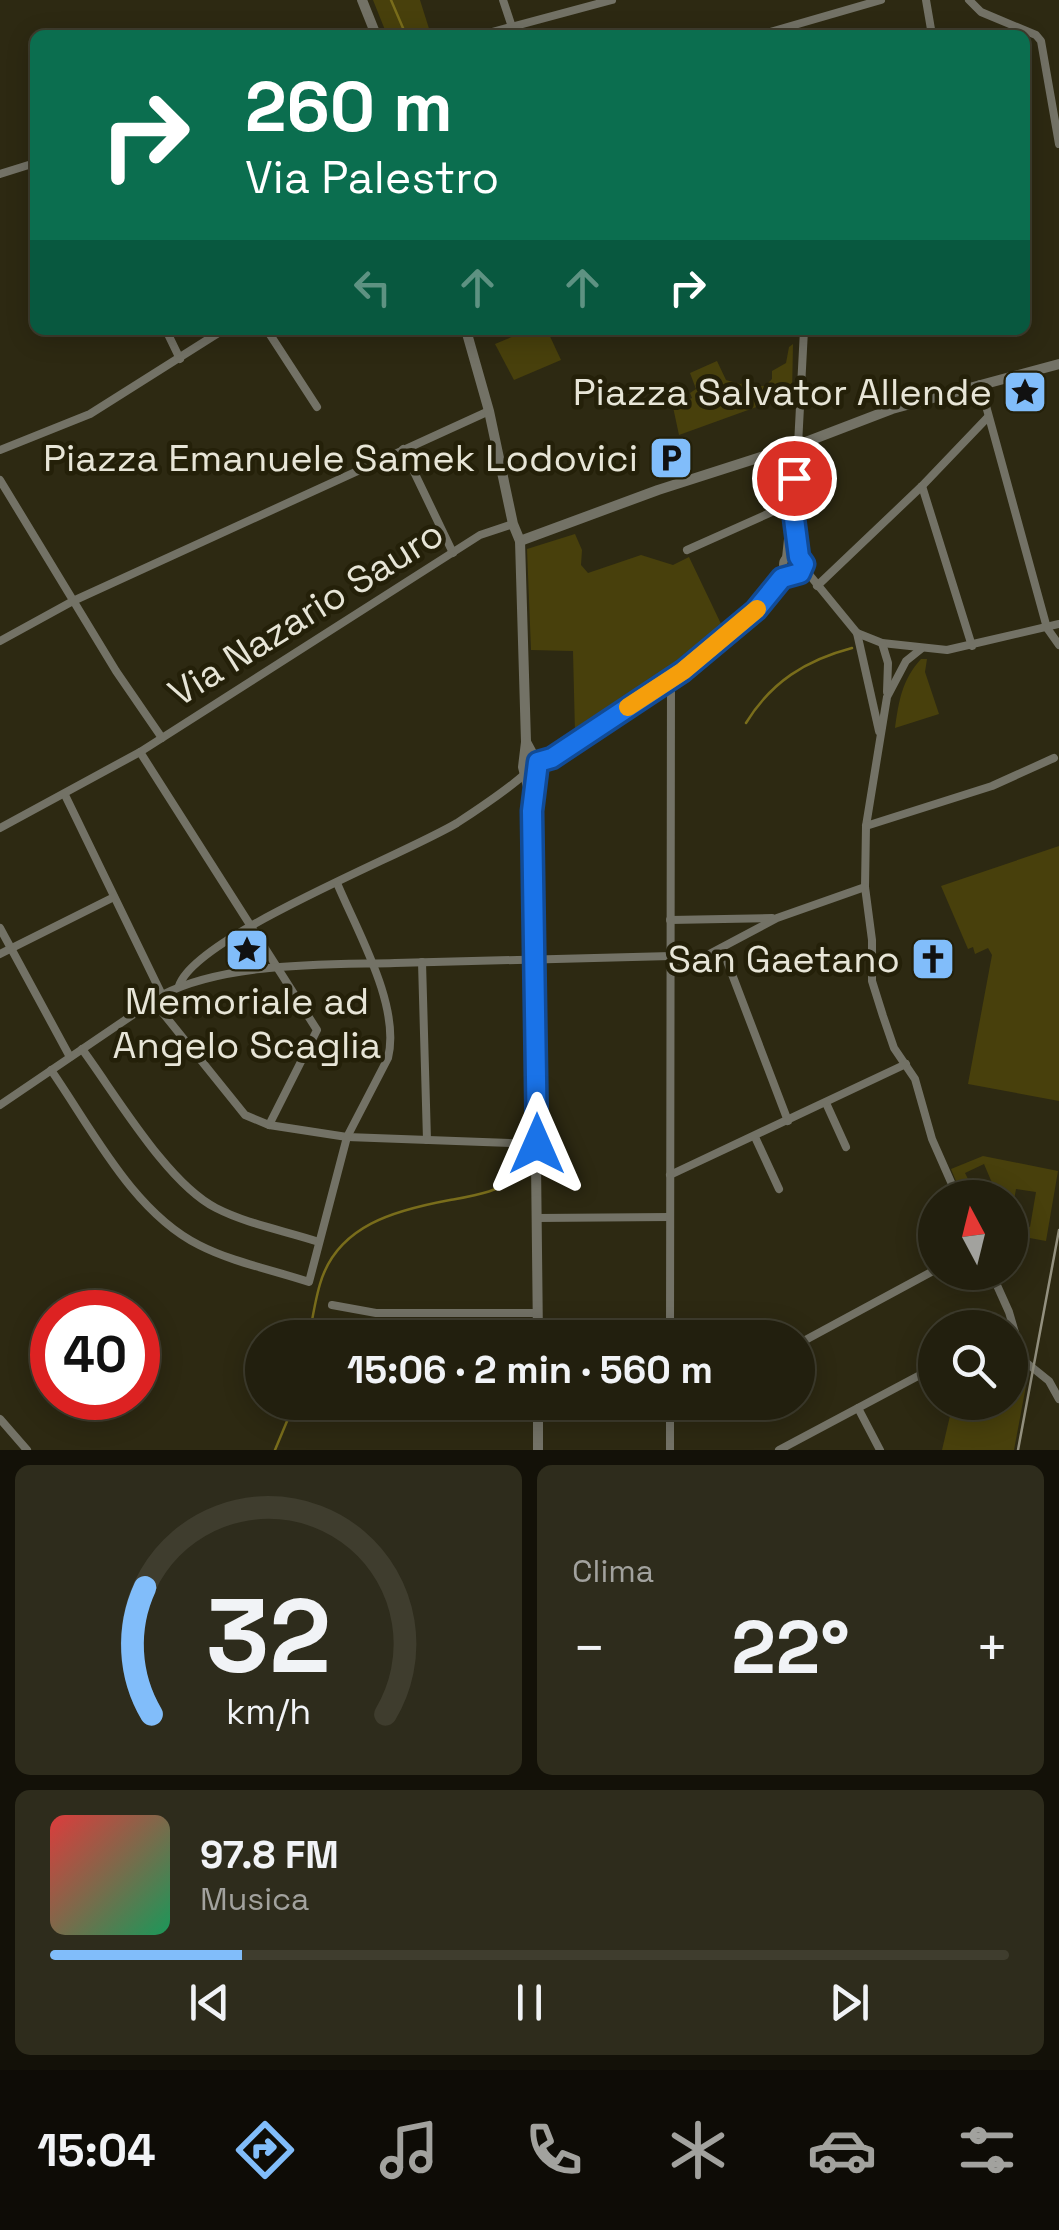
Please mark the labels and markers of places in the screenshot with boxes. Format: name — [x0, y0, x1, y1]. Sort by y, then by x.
place label: Piazza Salvator Allende — [573, 368, 992, 416]
place icon: Piazza Salvator Allende — [1002, 369, 1048, 415]
place label: Piazza Emanuele Samek Lodovici — [43, 434, 638, 482]
parking icon: Piazza Emanuele Samek Lodovici — [648, 435, 694, 481]
pin — [752, 436, 837, 521]
place icon: Memoriale ad Angelo Scaglia — [224, 927, 270, 973]
place label: San Gaetano — [668, 935, 900, 983]
church icon: San Gaetano — [910, 936, 956, 982]
place label: Memoriale ad Angelo Scaglia — [113, 977, 381, 1069]

